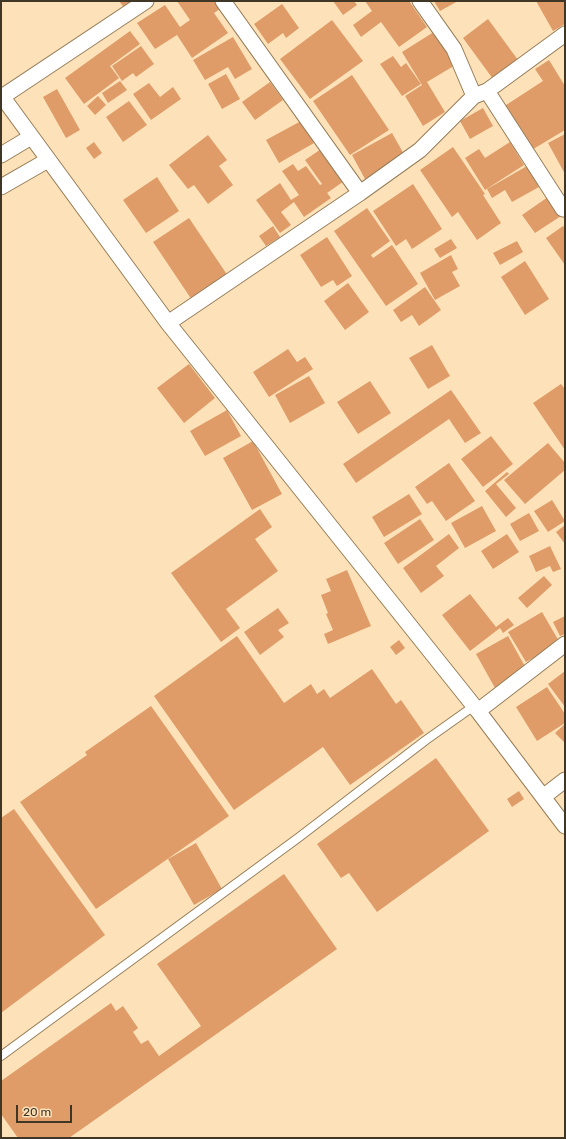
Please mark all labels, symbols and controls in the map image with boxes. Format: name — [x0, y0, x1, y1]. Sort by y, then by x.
scale bar — [18, 1097, 74, 1123]
text: 20 m — [23, 1105, 51, 1119]

